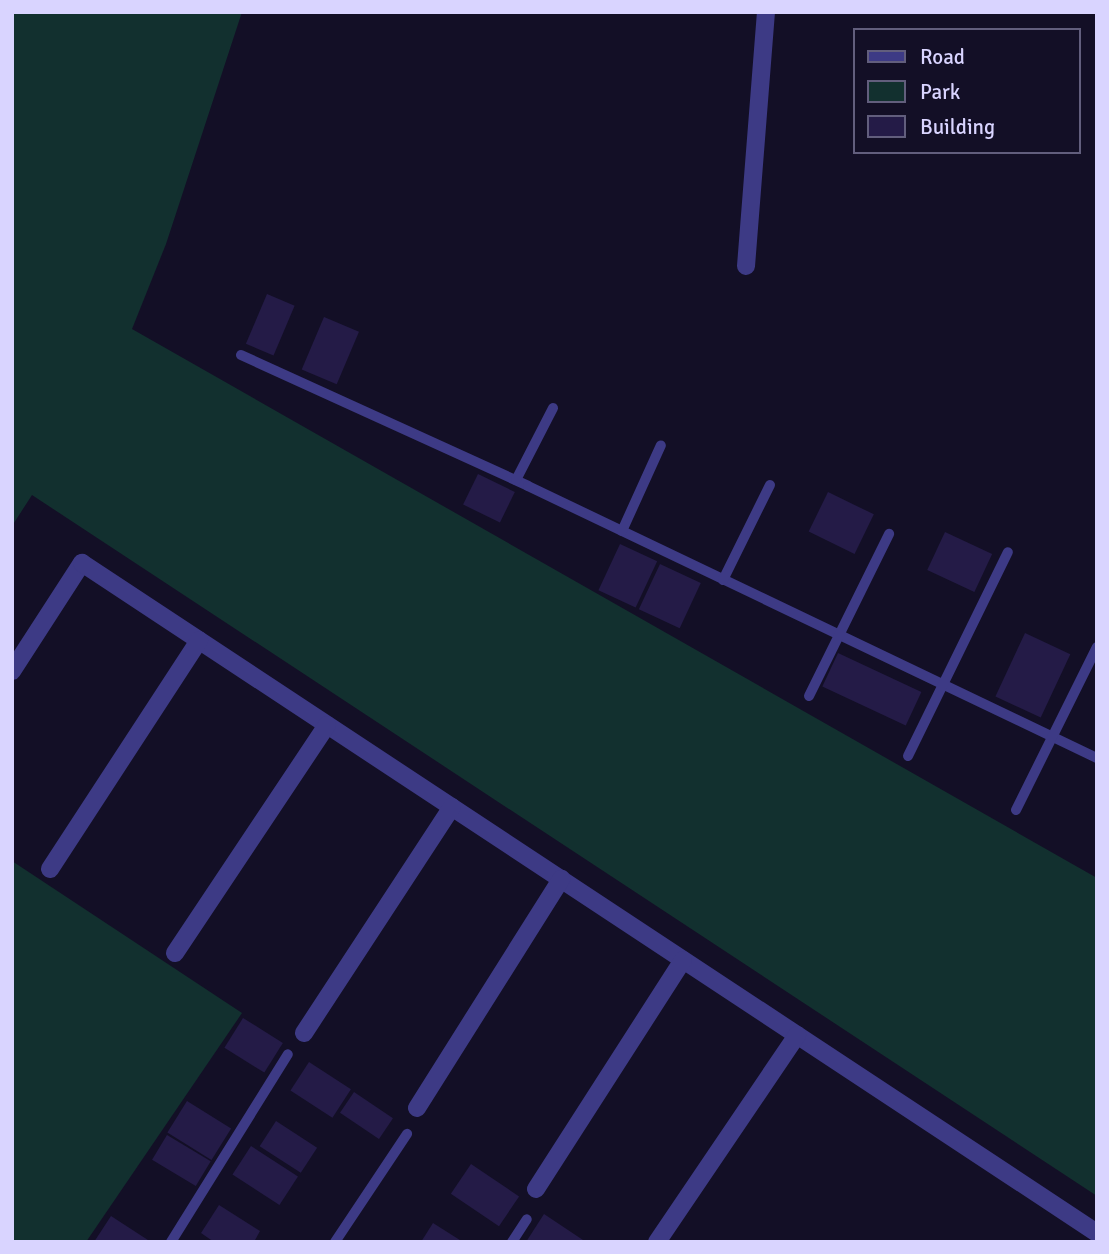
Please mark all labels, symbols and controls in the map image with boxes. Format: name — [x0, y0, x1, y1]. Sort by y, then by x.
legend — [853, 28, 1081, 154]
text: Road — [920, 44, 965, 70]
text: Park — [920, 79, 960, 105]
text: Building — [920, 114, 995, 140]

